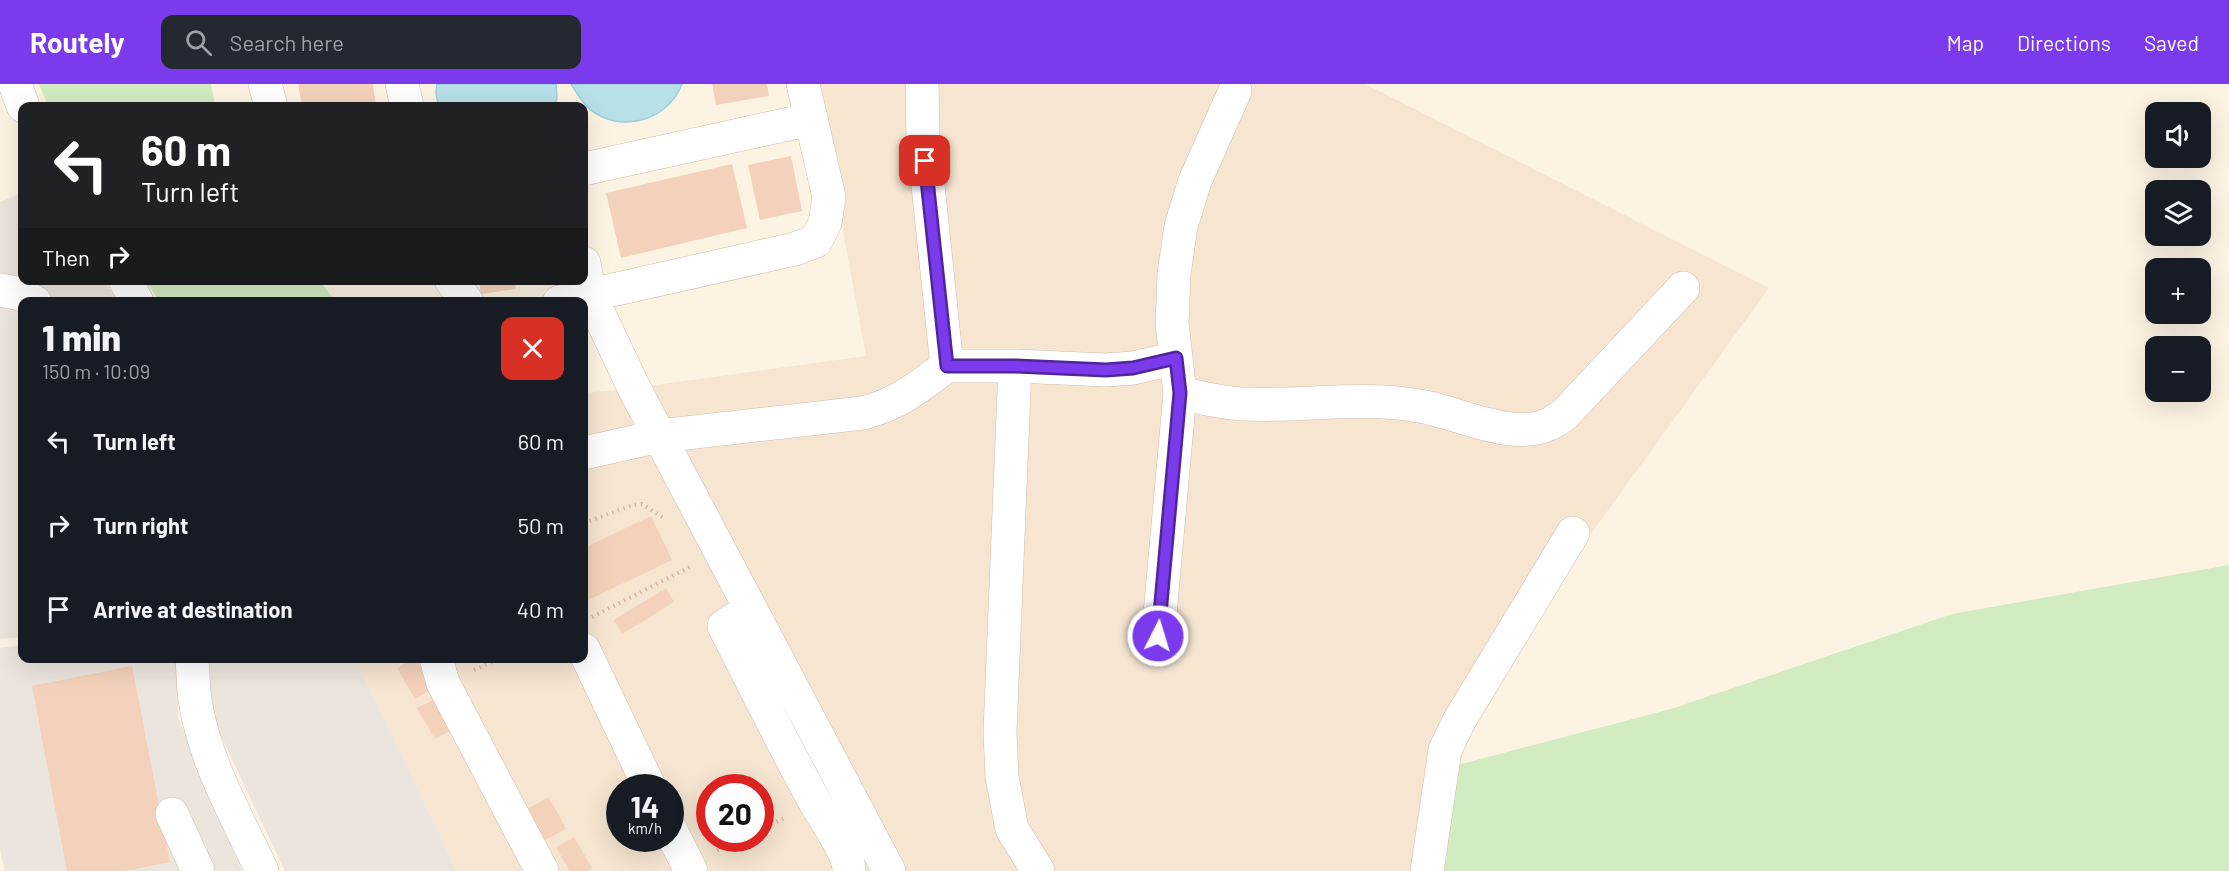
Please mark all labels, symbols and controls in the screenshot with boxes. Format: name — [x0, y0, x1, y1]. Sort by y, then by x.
search box — [161, 15, 581, 69]
text: Routely — [30, 25, 125, 59]
icon: search — [182, 26, 215, 59]
text: Search here — [230, 29, 344, 55]
text: Map — [1947, 30, 1984, 55]
text: Directions — [2017, 30, 2111, 55]
text: Saved — [2144, 30, 2199, 55]
map controls — [2145, 102, 2211, 402]
button: sound — [2145, 102, 2211, 168]
text: 60 m — [141, 124, 231, 174]
icon: left — [42, 126, 120, 204]
pin — [899, 135, 950, 186]
icon: arrive — [908, 144, 941, 177]
text: Turn left — [141, 175, 239, 207]
button: layers — [2145, 180, 2211, 246]
icon: right — [102, 240, 135, 273]
text: Then — [42, 244, 90, 270]
button: + — [2145, 258, 2211, 324]
text: 1 min — [42, 315, 121, 358]
button: close — [501, 317, 564, 380]
button: − — [2145, 336, 2211, 402]
text: 150 m · 10:09 — [42, 359, 150, 383]
icon: left — [42, 425, 75, 458]
text: Turn left — [93, 428, 176, 454]
text: 60 m — [518, 428, 564, 454]
icon: right — [42, 509, 75, 542]
text: Turn right — [93, 512, 188, 538]
text: 50 m — [518, 512, 564, 538]
icon: arrive — [42, 593, 75, 626]
text: Arrive at destination — [93, 596, 292, 622]
text: 40 m — [517, 596, 564, 622]
position arrow — [1126, 604, 1190, 668]
speed limit sign: 20 — [696, 774, 774, 852]
text: 14 — [631, 788, 659, 824]
text: km/h — [628, 819, 662, 837]

